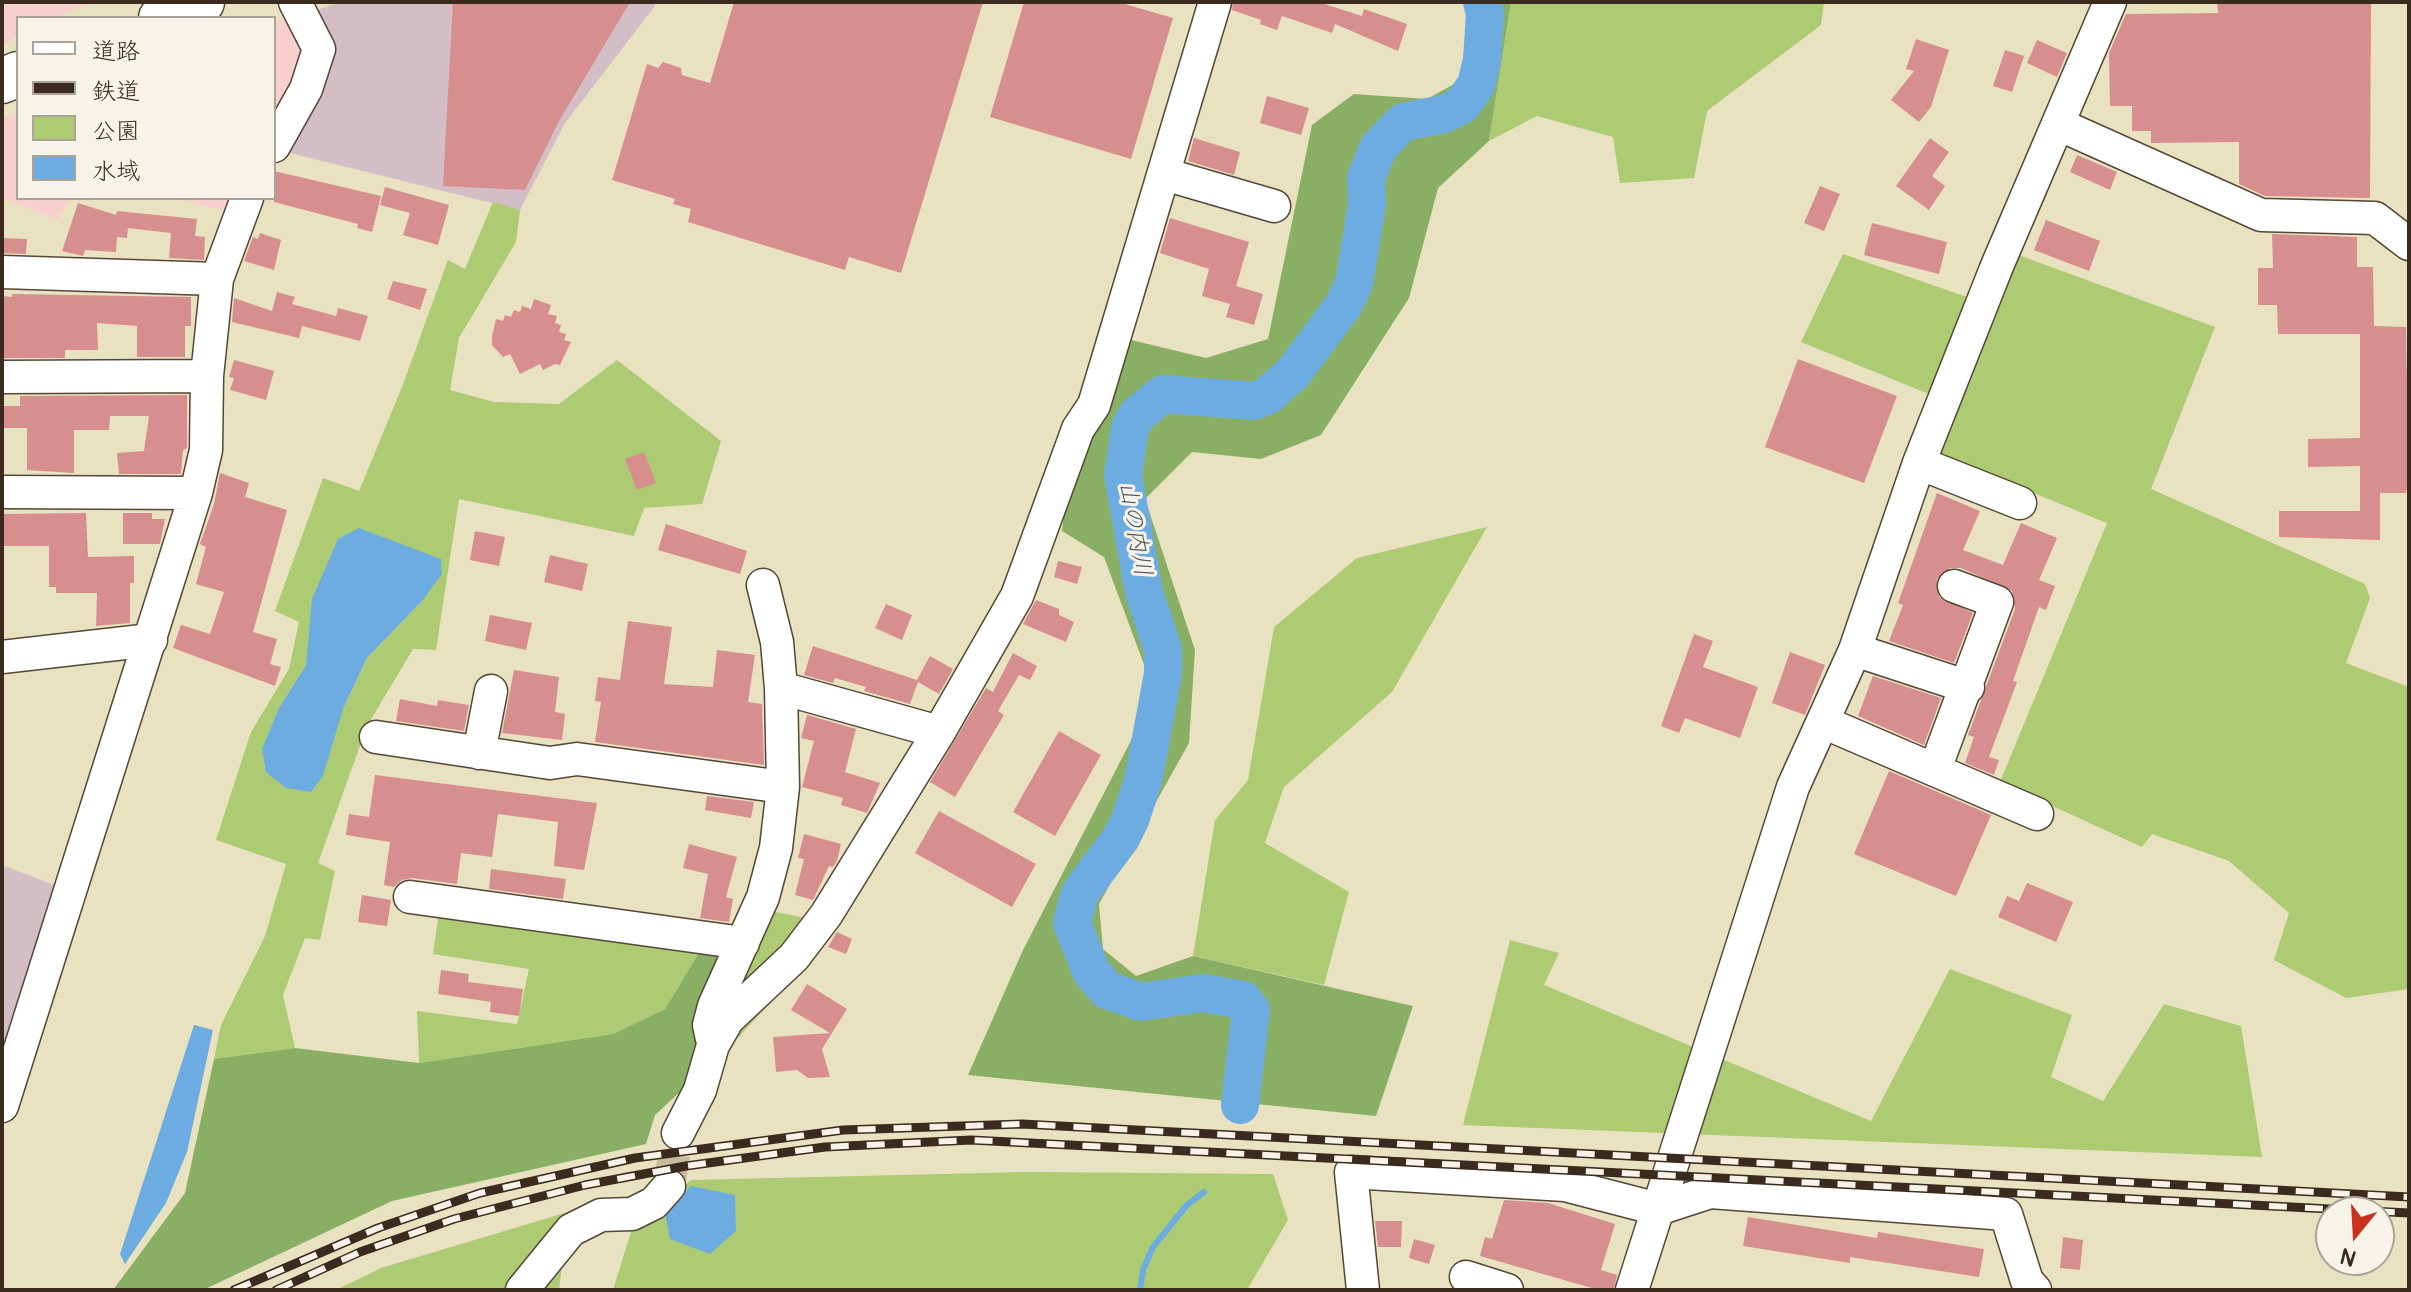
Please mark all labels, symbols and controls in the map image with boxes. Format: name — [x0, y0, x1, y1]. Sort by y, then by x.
legend — [16, 16, 276, 200]
text: 道路 — [92, 37, 140, 66]
text: 鉄道 — [92, 77, 140, 106]
text: 公園 — [92, 117, 140, 146]
text: 水域 — [92, 157, 140, 186]
water label: 山の内川 — [1111, 479, 1157, 579]
north arrow — [2315, 1196, 2395, 1276]
text: N — [2337, 1241, 2360, 1273]

